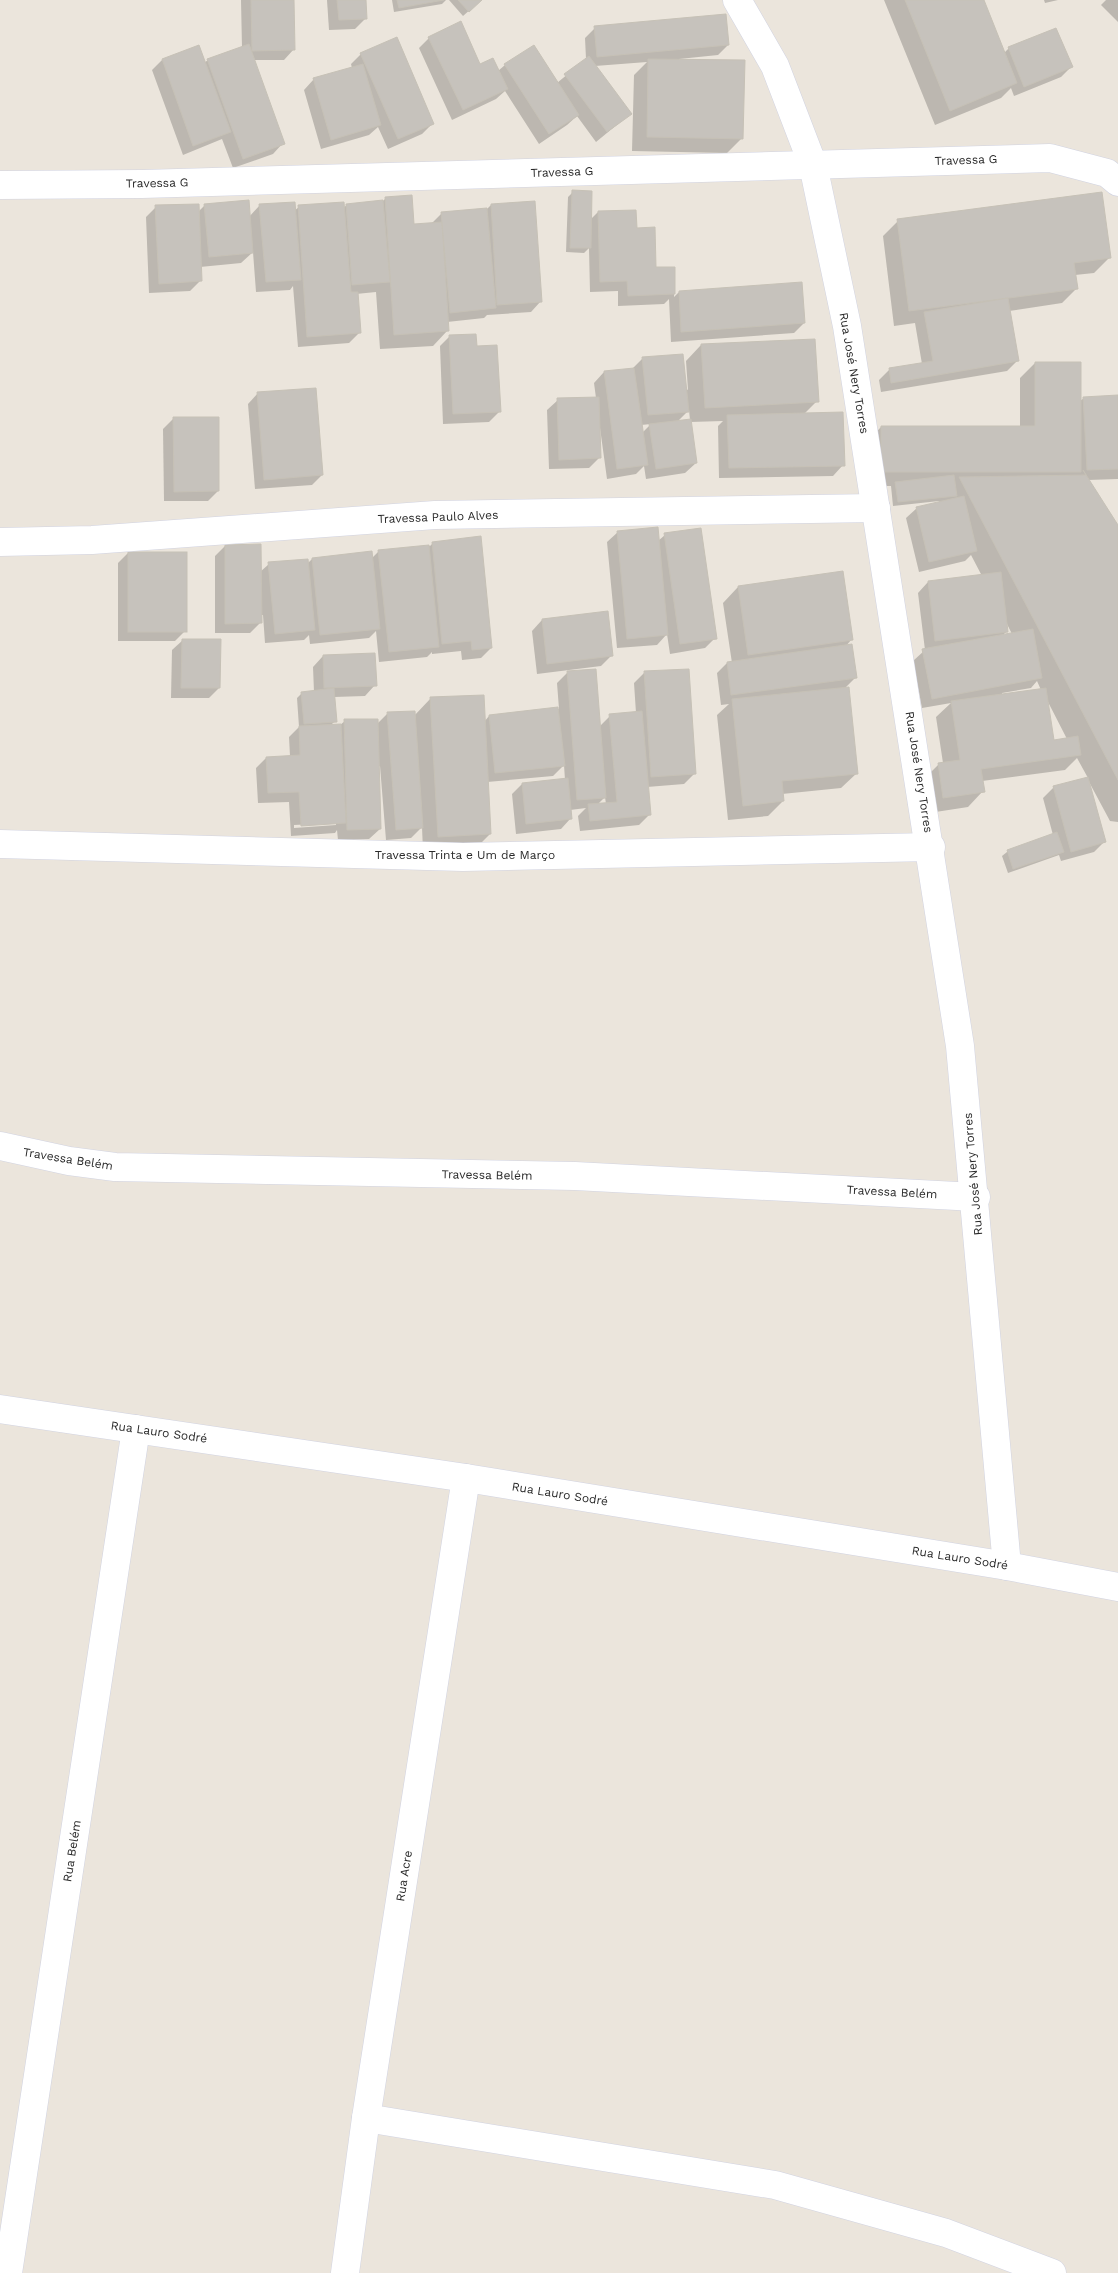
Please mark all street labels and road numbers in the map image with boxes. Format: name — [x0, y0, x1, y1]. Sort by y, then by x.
street label: Travessa G — [934, 152, 998, 168]
street label: Travessa G — [530, 164, 594, 180]
street label: Travessa G — [125, 175, 189, 191]
street label: Rua José Nery Torres — [836, 311, 872, 435]
street label: Travessa Paulo Alves — [377, 508, 499, 526]
street label: Rua José Nery Torres — [902, 710, 936, 834]
street label: Travessa Trinta e Um de Março — [375, 848, 555, 862]
street label: Rua José Nery Torres — [961, 1112, 985, 1236]
street label: Travessa Belém — [22, 1145, 114, 1173]
street label: Travessa Belém — [441, 1167, 533, 1183]
street label: Travessa Belém — [846, 1183, 938, 1201]
street label: Rua Lauro Sodré — [110, 1418, 208, 1446]
street label: Rua Lauro Sodré — [511, 1479, 609, 1509]
street label: Rua Lauro Sodré — [911, 1543, 1009, 1573]
street label: Rua Belém — [60, 1819, 84, 1883]
street label: Rua Acre — [393, 1849, 415, 1903]

